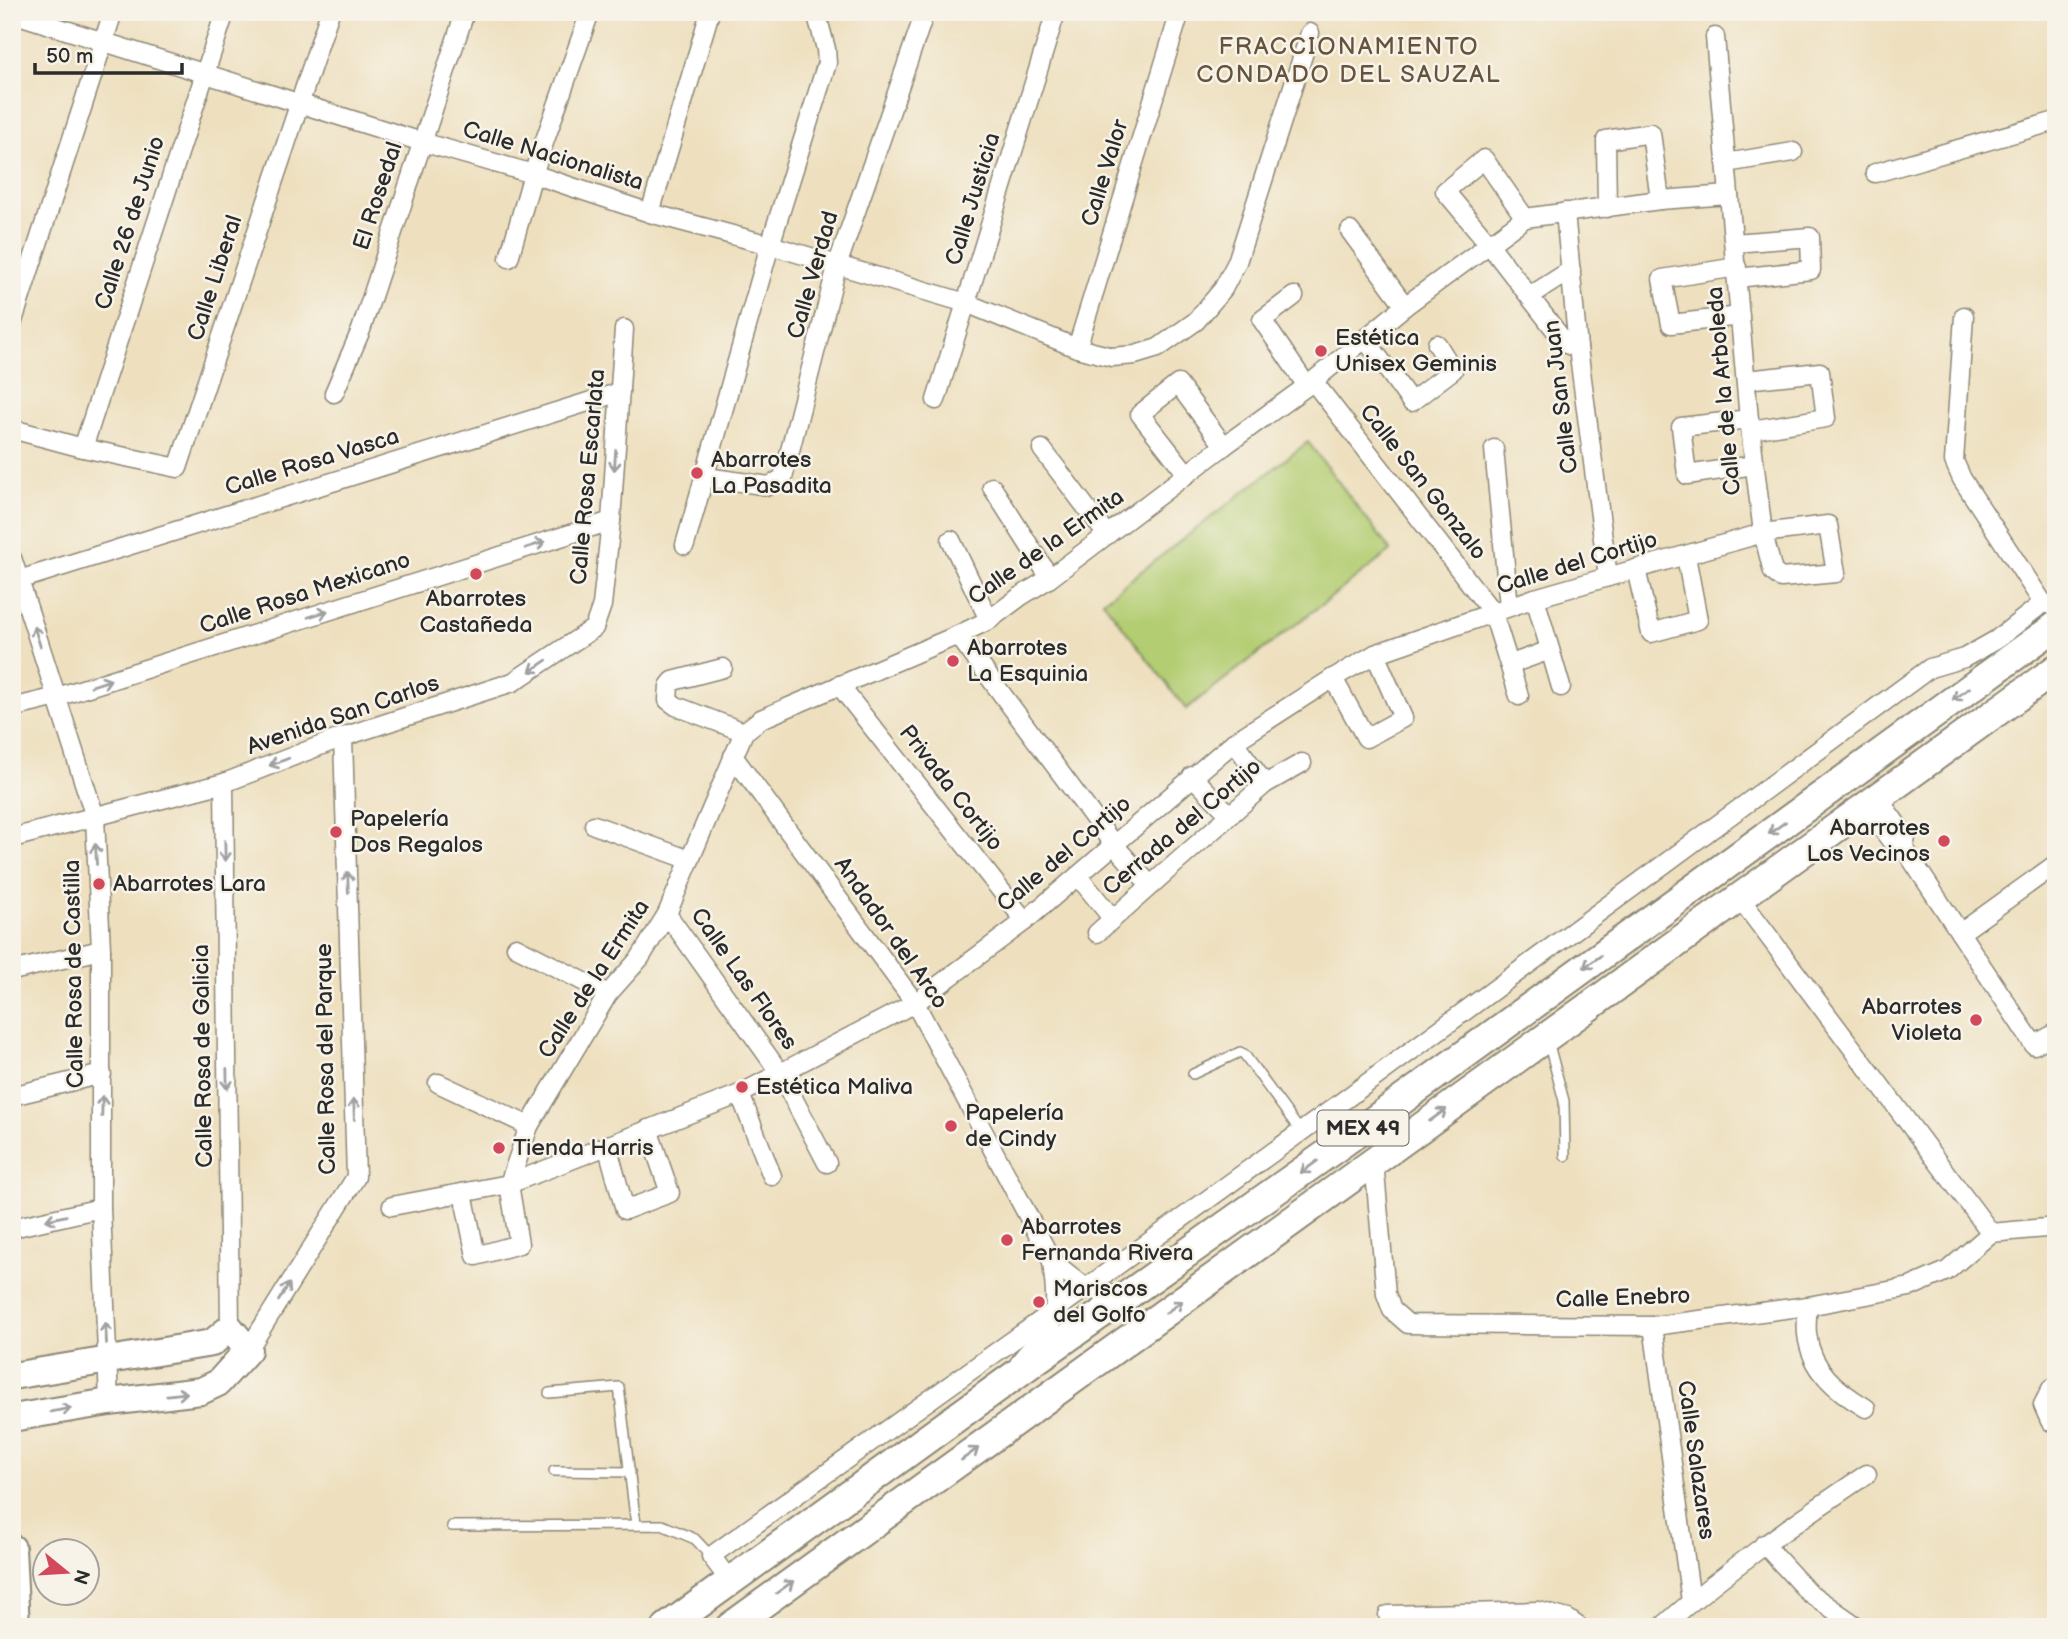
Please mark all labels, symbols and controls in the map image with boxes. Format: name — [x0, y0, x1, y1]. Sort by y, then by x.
scale bar — [35, 32, 182, 76]
district label: FRACCIONAMIENTO CONDADO DEL SAUZAL — [1196, 32, 1502, 89]
text: 50 m — [46, 44, 93, 69]
street label: Calle Nacionalista — [459, 115, 647, 197]
street label: Calle Valor — [1075, 115, 1135, 230]
street label: Calle Justicia — [940, 129, 1006, 269]
street label: Calle 26 de Junio — [89, 133, 171, 313]
street label: El Rosedal — [347, 138, 409, 254]
street label: Calle Verdad — [781, 208, 845, 342]
street label: Calle Liberal — [182, 212, 248, 344]
street label: Calle de la Arboleda — [1701, 285, 1747, 497]
street label: Calle San Juan — [1538, 319, 1584, 475]
place label: Estética Unisex Geminis — [1335, 324, 1497, 378]
marker: Estética Unisex Geminis — [1313, 343, 1329, 359]
street label: Calle Rosa Escarlata — [565, 368, 611, 586]
street label: Calle San Gonzalo — [1353, 399, 1493, 565]
street label: Calle Rosa Vasca — [221, 422, 403, 502]
place label: Abarrotes La Pasadita — [711, 446, 832, 500]
one-way arrow — [609, 448, 622, 471]
marker: Abarrotes La Pasadita — [689, 465, 705, 481]
street label: Calle de la Ermita — [963, 483, 1129, 611]
street label: Calle del Cortijo — [1493, 525, 1661, 601]
one-way arrow — [524, 538, 546, 551]
street label: Calle Rosa Mexicano — [196, 546, 414, 640]
marker: Abarrotes Castañeda — [468, 566, 484, 582]
place label: Abarrotes Castañeda — [420, 585, 532, 639]
one-way arrow — [307, 607, 329, 619]
one-way arrow — [30, 625, 42, 647]
place label: Abarrotes La Esquinia — [967, 634, 1088, 688]
marker: Abarrotes La Esquinia — [945, 653, 961, 669]
one-way arrow — [528, 659, 548, 673]
street label: Avenida San Carlos — [243, 669, 443, 761]
one-way arrow — [90, 676, 112, 688]
one-way arrow — [1952, 687, 1971, 702]
street label: Privada Cortijo — [893, 719, 1009, 857]
street label: Cerrada del Cortijo — [1097, 752, 1267, 902]
one-way arrow — [269, 756, 291, 769]
street label: Calle del Cortijo — [991, 790, 1137, 918]
place label: Papelería Dos Regalos — [350, 805, 483, 859]
place label: Abarrotes Los Vecinos — [1806, 814, 1930, 868]
one-way arrow — [1767, 820, 1786, 835]
marker: Papelería Dos Regalos — [328, 824, 344, 840]
marker: Abarrotes Los Vecinos — [1936, 833, 1952, 849]
one-way arrow — [218, 839, 232, 862]
one-way arrow — [90, 843, 103, 866]
street label: Andador del Arco — [828, 852, 954, 1014]
street label: Calle Rosa de Castilla — [58, 859, 90, 1089]
place label: Abarrotes Lara — [113, 870, 266, 898]
one-way arrow — [341, 871, 354, 894]
marker: Abarrotes Lara — [91, 876, 107, 892]
street label: Calle de la Ermita — [532, 894, 656, 1064]
street label: Calle Las Flores — [685, 903, 803, 1055]
street label: Calle Rosa del Parque — [310, 943, 342, 1175]
street label: Calle Rosa de Galicia — [187, 944, 219, 1168]
one-way arrow — [1583, 954, 1602, 969]
place label: Abarrotes Violeta — [1862, 993, 1962, 1047]
marker: Abarrotes Violeta — [1968, 1012, 1984, 1028]
one-way arrow — [220, 1067, 234, 1090]
place label: Estética Maliva — [756, 1073, 913, 1101]
marker: Estética Maliva — [734, 1079, 750, 1095]
one-way arrow — [95, 1095, 109, 1118]
one-way arrow — [348, 1098, 361, 1121]
place label: Papelería de Cindy — [965, 1099, 1064, 1153]
one-way arrow — [1428, 1108, 1446, 1123]
road number: MEX 49 — [1318, 1110, 1408, 1146]
marker: Papelería de Cindy — [943, 1118, 959, 1134]
place label: Tienda Harris — [513, 1134, 654, 1162]
marker: Tienda Harris — [491, 1140, 507, 1156]
one-way arrow — [1300, 1159, 1319, 1174]
one-way arrow — [45, 1212, 68, 1226]
place label: Abarrotes Fernanda Rivera — [1021, 1213, 1194, 1267]
marker: Abarrotes Fernanda Rivera — [999, 1232, 1015, 1248]
place label: Mariscos del Golfo — [1053, 1275, 1148, 1329]
street label: Calle Enebro — [1555, 1282, 1691, 1314]
one-way arrow — [278, 1283, 292, 1303]
marker: Mariscos del Golfo — [1031, 1294, 1047, 1310]
one-way arrow — [1164, 1299, 1183, 1314]
one-way arrow — [100, 1322, 113, 1345]
street label: Calle Salazares — [1671, 1379, 1721, 1541]
one-way arrow — [165, 1387, 188, 1400]
one-way arrow — [49, 1403, 71, 1416]
one-way arrow — [960, 1447, 979, 1461]
north arrow — [32, 1538, 102, 1608]
text: N — [68, 1566, 94, 1587]
one-way arrow — [775, 1580, 794, 1594]

